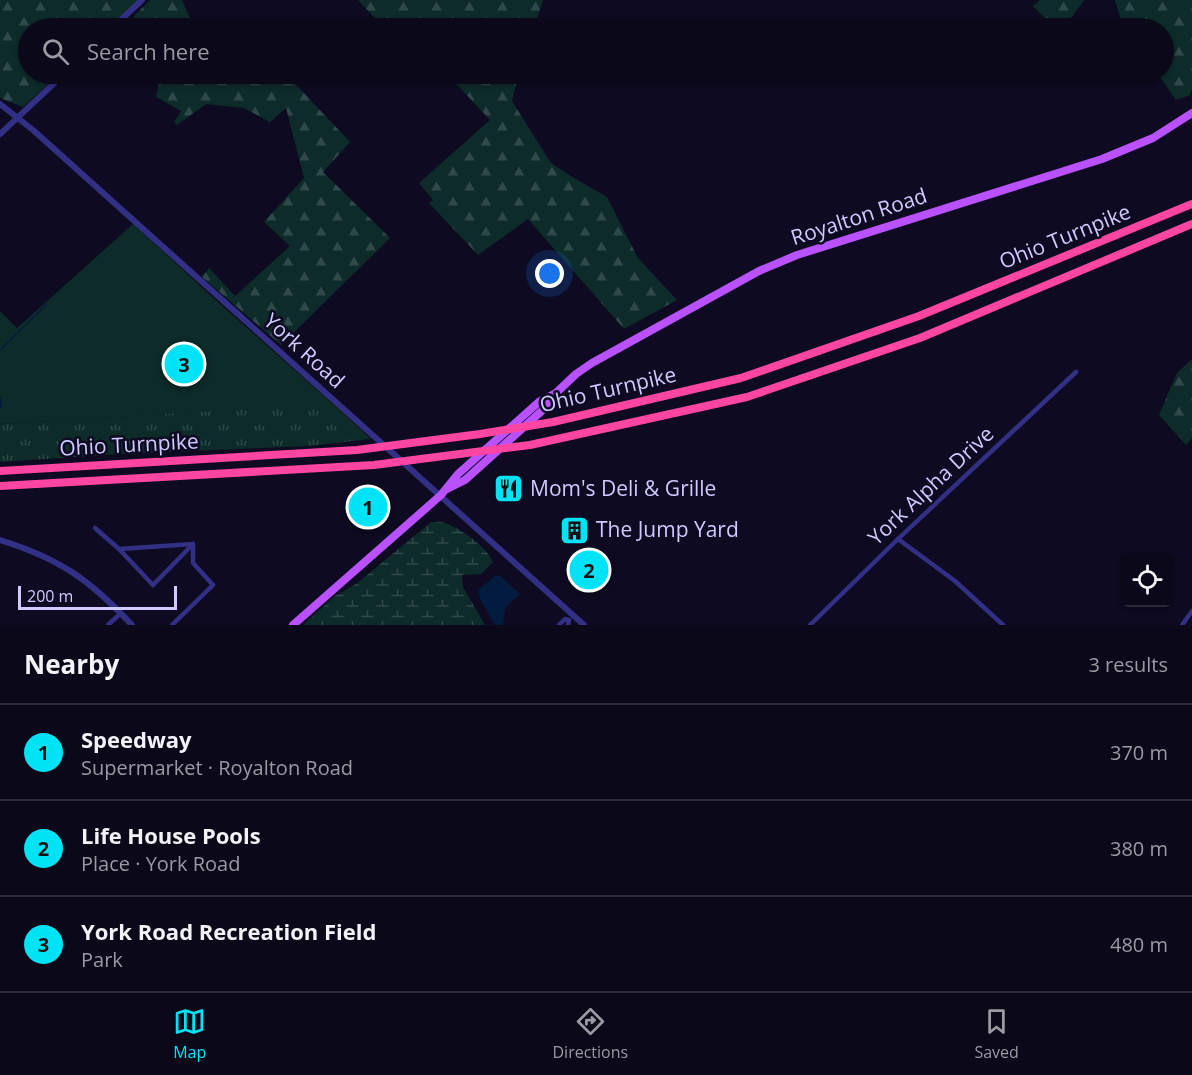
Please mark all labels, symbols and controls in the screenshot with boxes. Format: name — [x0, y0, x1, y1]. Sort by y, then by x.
search box — [18, 18, 1174, 84]
icon: search — [39, 35, 72, 68]
text: Search here — [87, 36, 210, 66]
street label: Royalton Road — [787, 181, 930, 251]
street label: Ohio Turnpike — [995, 197, 1135, 275]
your location — [535, 259, 564, 288]
street label: York Road — [258, 307, 351, 394]
pin: 3 — [164, 342, 204, 386]
street label: Ohio Turnpike — [537, 360, 679, 418]
street label: York Alpha Drive — [861, 420, 999, 551]
street label: Ohio Turnpike — [59, 426, 199, 462]
restaurant icon: Mom's Deli & Grille — [493, 473, 525, 505]
place label: Mom's Deli & Grille — [530, 474, 716, 502]
pin: 1 — [348, 484, 388, 530]
building icon: The Jump Yard — [559, 514, 591, 546]
place label: The Jump Yard — [596, 515, 739, 543]
pin: 2 — [570, 548, 608, 592]
map controls — [1120, 553, 1174, 607]
button: locate — [1120, 553, 1174, 607]
scale bar — [18, 583, 177, 610]
text: 200 m — [27, 585, 73, 607]
text: Nearby — [24, 646, 119, 682]
text: 3 results — [1088, 651, 1168, 678]
text: Speedway — [81, 724, 192, 754]
text: 1 — [38, 739, 49, 766]
text: 370 m — [1110, 739, 1168, 766]
text: Supermarket · Royalton Road — [81, 754, 353, 781]
text: Life House Pools — [81, 820, 261, 850]
text: 2 — [38, 835, 49, 862]
text: 380 m — [1110, 835, 1168, 862]
text: Place · York Road — [81, 850, 240, 877]
text: York Road Recreation Field — [81, 916, 376, 946]
text: 3 — [38, 931, 49, 958]
text: 480 m — [1110, 931, 1168, 958]
text: Park — [81, 946, 123, 973]
tab: Map — [173, 1005, 206, 1063]
tab: Directions — [553, 1005, 628, 1063]
tab: Saved — [974, 1005, 1019, 1063]

